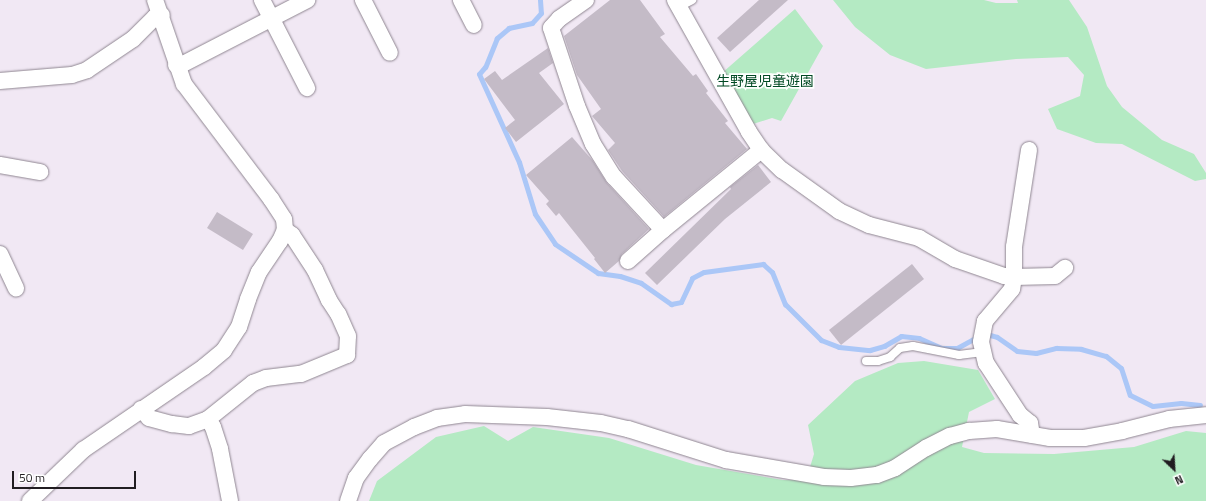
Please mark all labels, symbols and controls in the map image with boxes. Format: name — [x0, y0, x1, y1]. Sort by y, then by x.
park label: 生野屋児童遊園 — [716, 73, 814, 89]
north arrow — [1154, 449, 1194, 489]
scale bar — [14, 463, 138, 489]
text: 50 m — [19, 468, 45, 487]
text: N — [1172, 471, 1186, 489]

